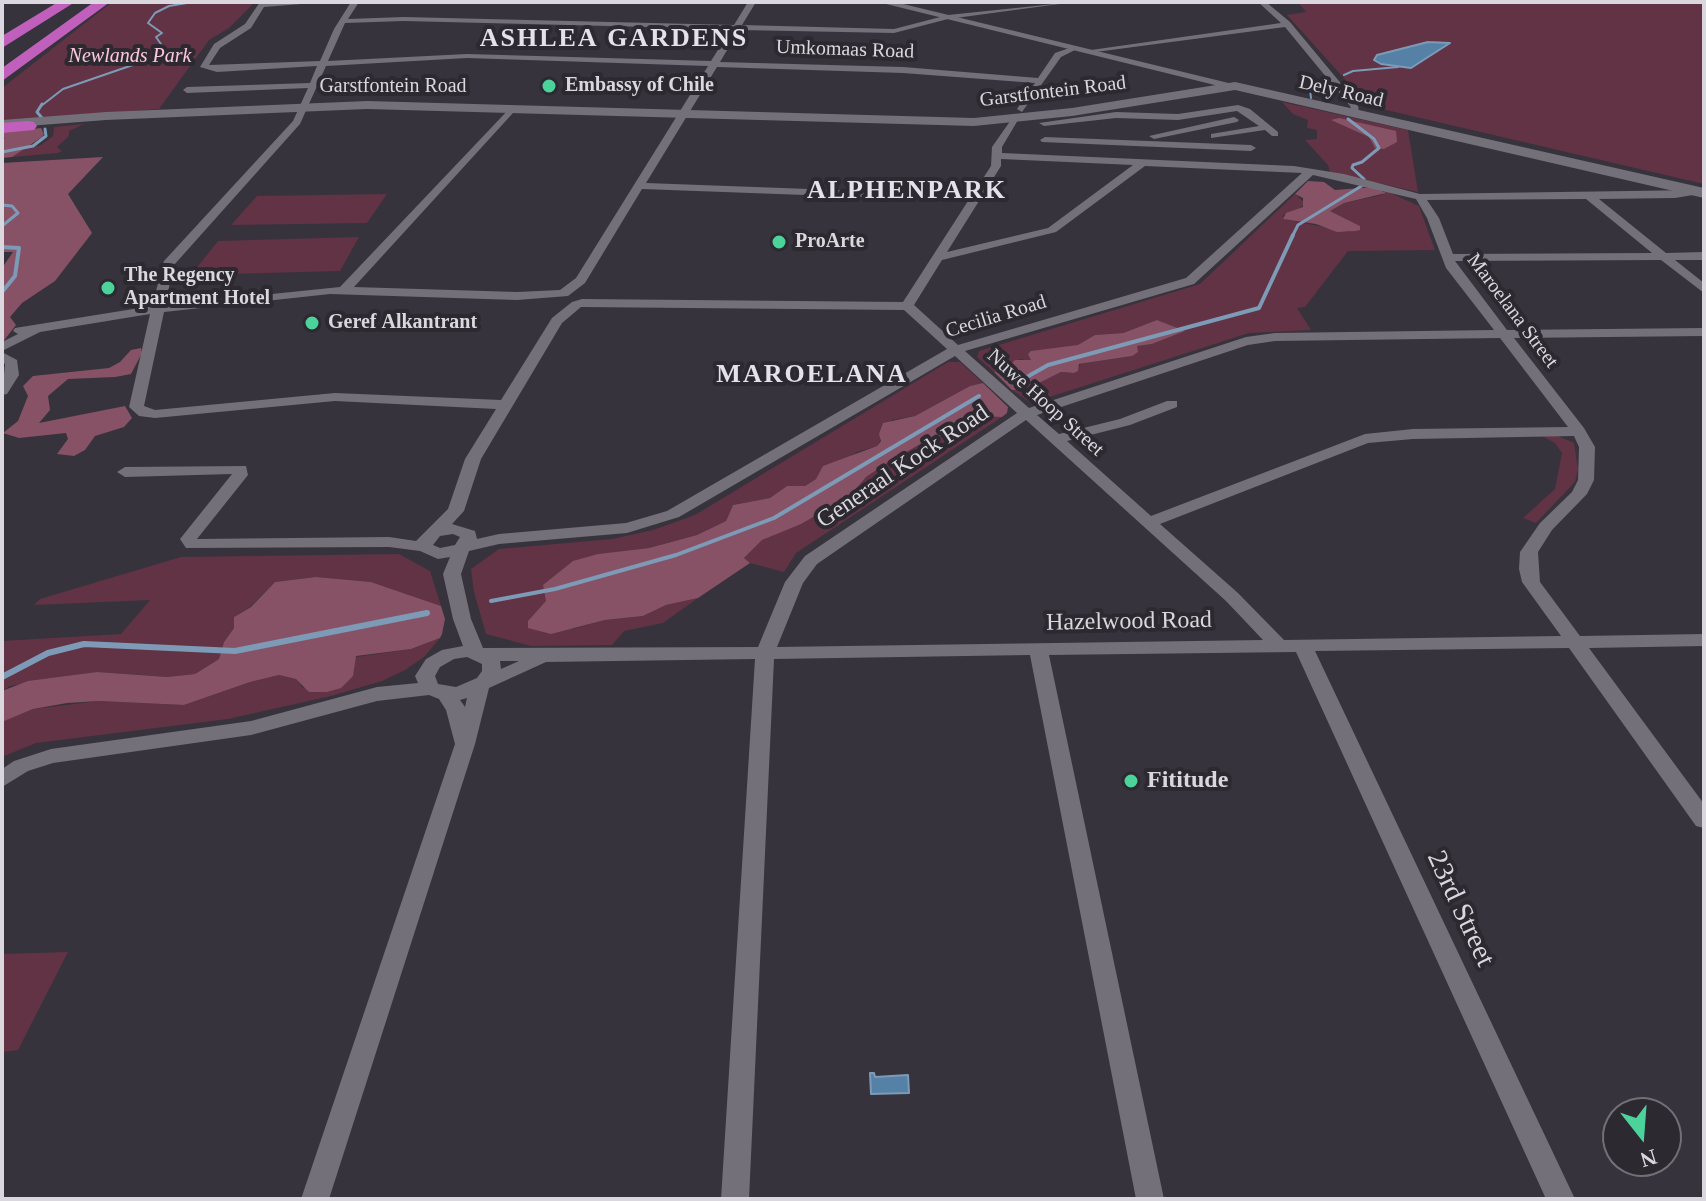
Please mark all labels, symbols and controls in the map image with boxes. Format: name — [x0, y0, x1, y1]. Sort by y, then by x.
district label: ASHLEA GARDENS — [480, 23, 748, 55]
street label: Umkomaas Road — [775, 36, 915, 64]
park label: Newlands Park — [69, 45, 191, 69]
street label: Garstfontein Road — [978, 71, 1128, 113]
street label: Dely Road — [1296, 71, 1386, 113]
place label: Embassy of Chile — [565, 74, 714, 98]
street label: Garstfontein Road — [319, 75, 467, 99]
marker: Embassy of Chile — [540, 77, 558, 95]
district label: ALPHENPARK — [807, 175, 1007, 207]
place label: ProArte — [795, 230, 865, 254]
marker: ProArte — [770, 233, 788, 251]
street label: Maroelana Street — [1461, 249, 1563, 373]
place label: The Regency Apartment Hotel — [124, 264, 270, 311]
marker: The Regency Apartment Hotel — [99, 279, 117, 297]
street label: Cecilia Road — [943, 290, 1049, 344]
place label: Geref Alkantrant — [328, 311, 477, 335]
marker: Geref Alkantrant — [303, 314, 321, 332]
street label: Nuwe Hoop Street — [982, 344, 1108, 462]
district label: MAROELANA — [716, 359, 908, 391]
street label: Generaal Kock Road — [812, 399, 994, 535]
street label: Hazelwood Road — [1046, 606, 1212, 638]
place label: Fititude — [1147, 767, 1228, 795]
marker: Fititude — [1122, 772, 1140, 790]
street label: 23rd Street — [1419, 846, 1501, 972]
north arrow — [1602, 1097, 1682, 1177]
text: N — [1637, 1144, 1660, 1173]

